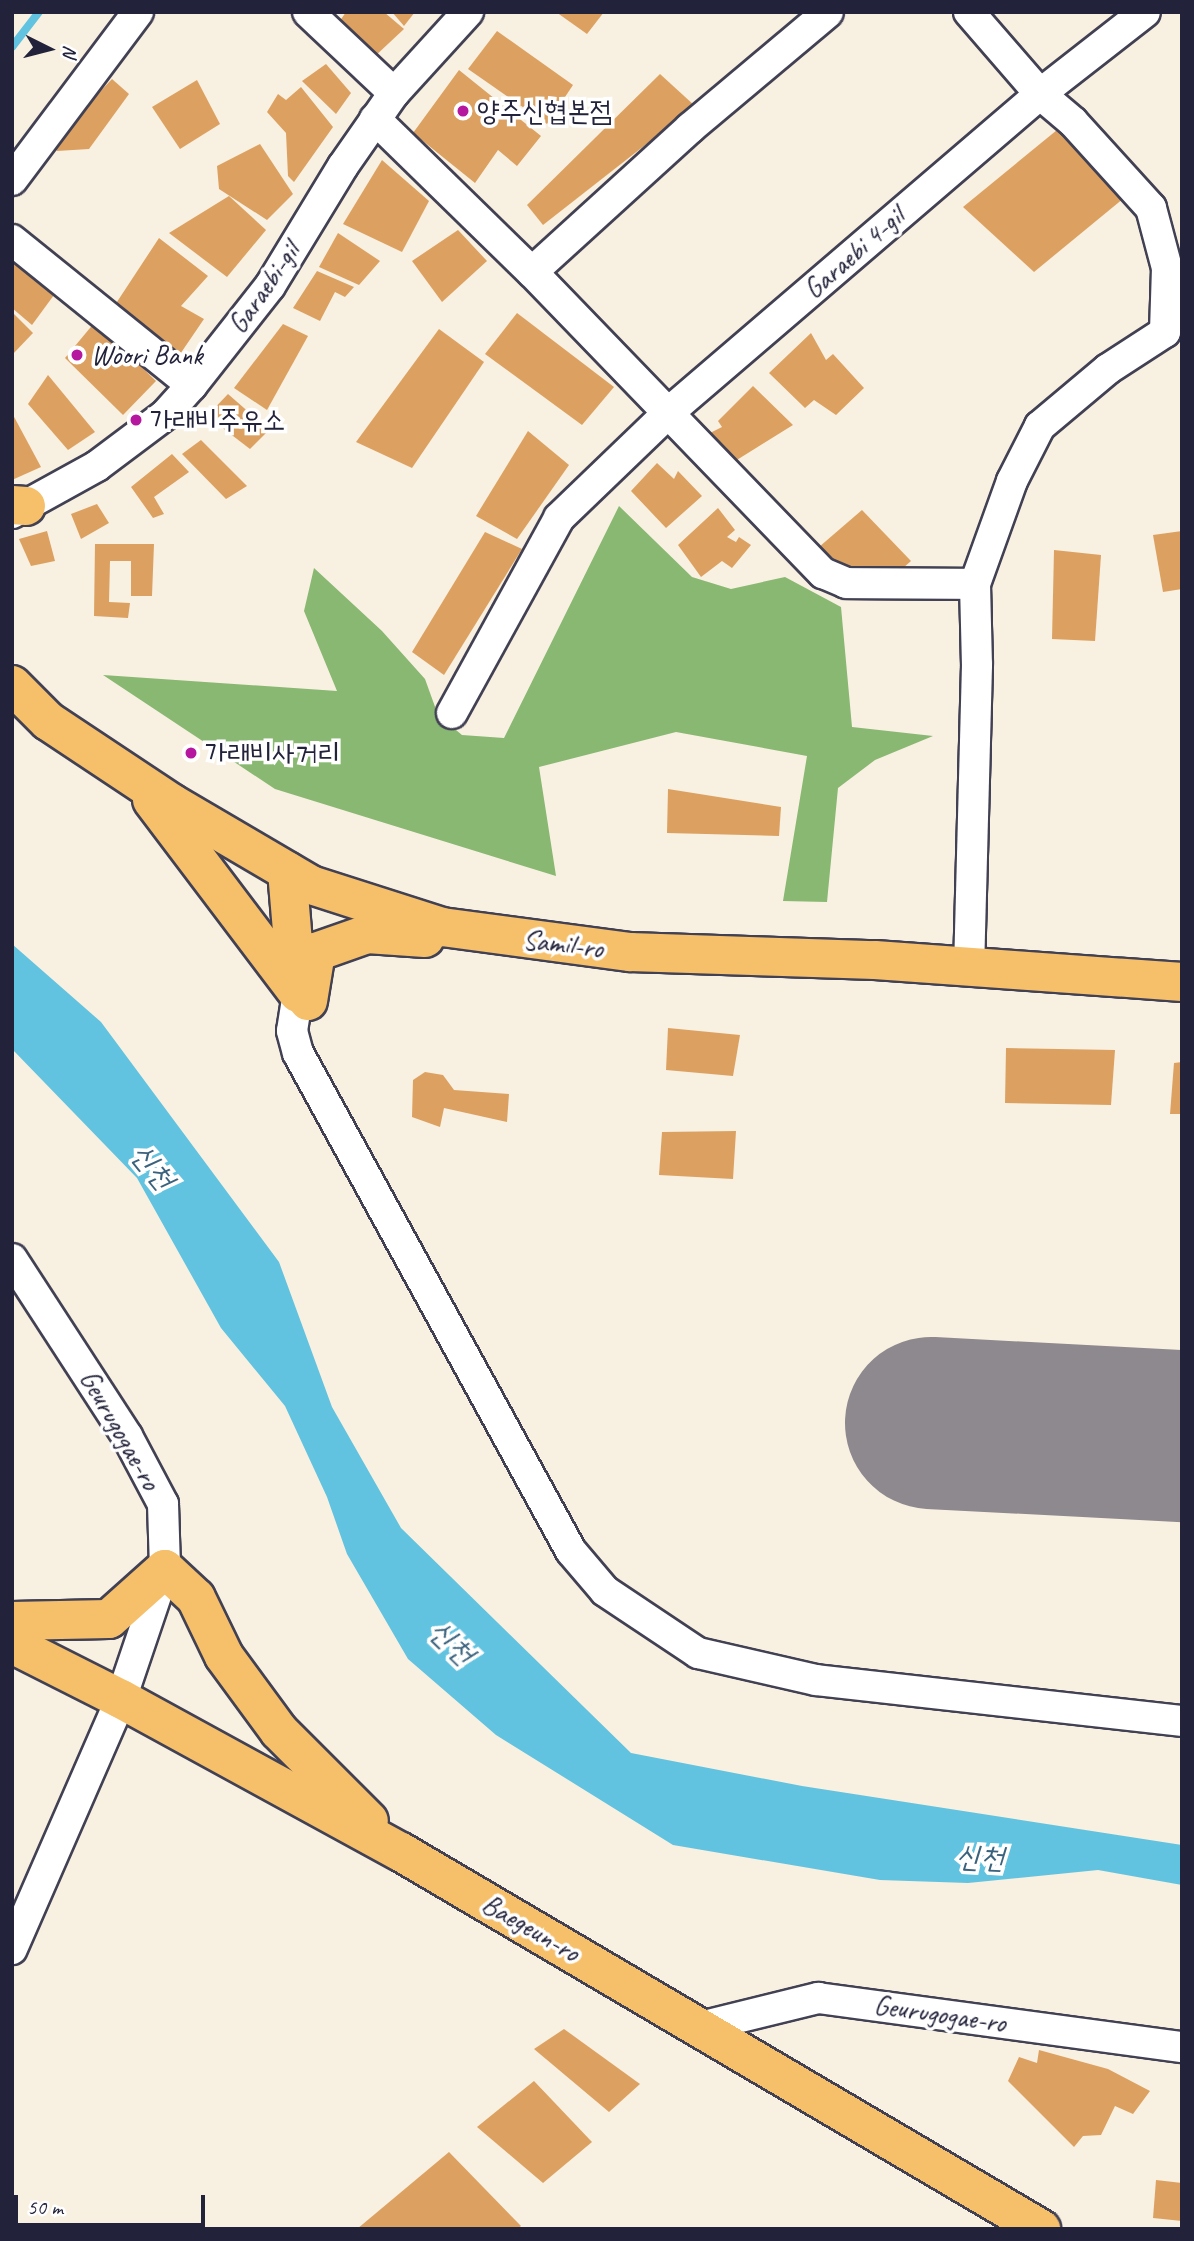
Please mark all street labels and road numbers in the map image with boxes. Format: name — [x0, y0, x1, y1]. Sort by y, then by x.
street label: Garaebi 4-gil — [797, 200, 911, 306]
street label: Garaebi-gil — [221, 236, 307, 340]
street label: Samil-ro — [521, 922, 605, 966]
street label: Geurugogae-ro — [72, 1364, 168, 1496]
street label: Baegeun-ro — [476, 1887, 586, 1969]
street label: Geurugogae-ro — [872, 1988, 1008, 2040]

